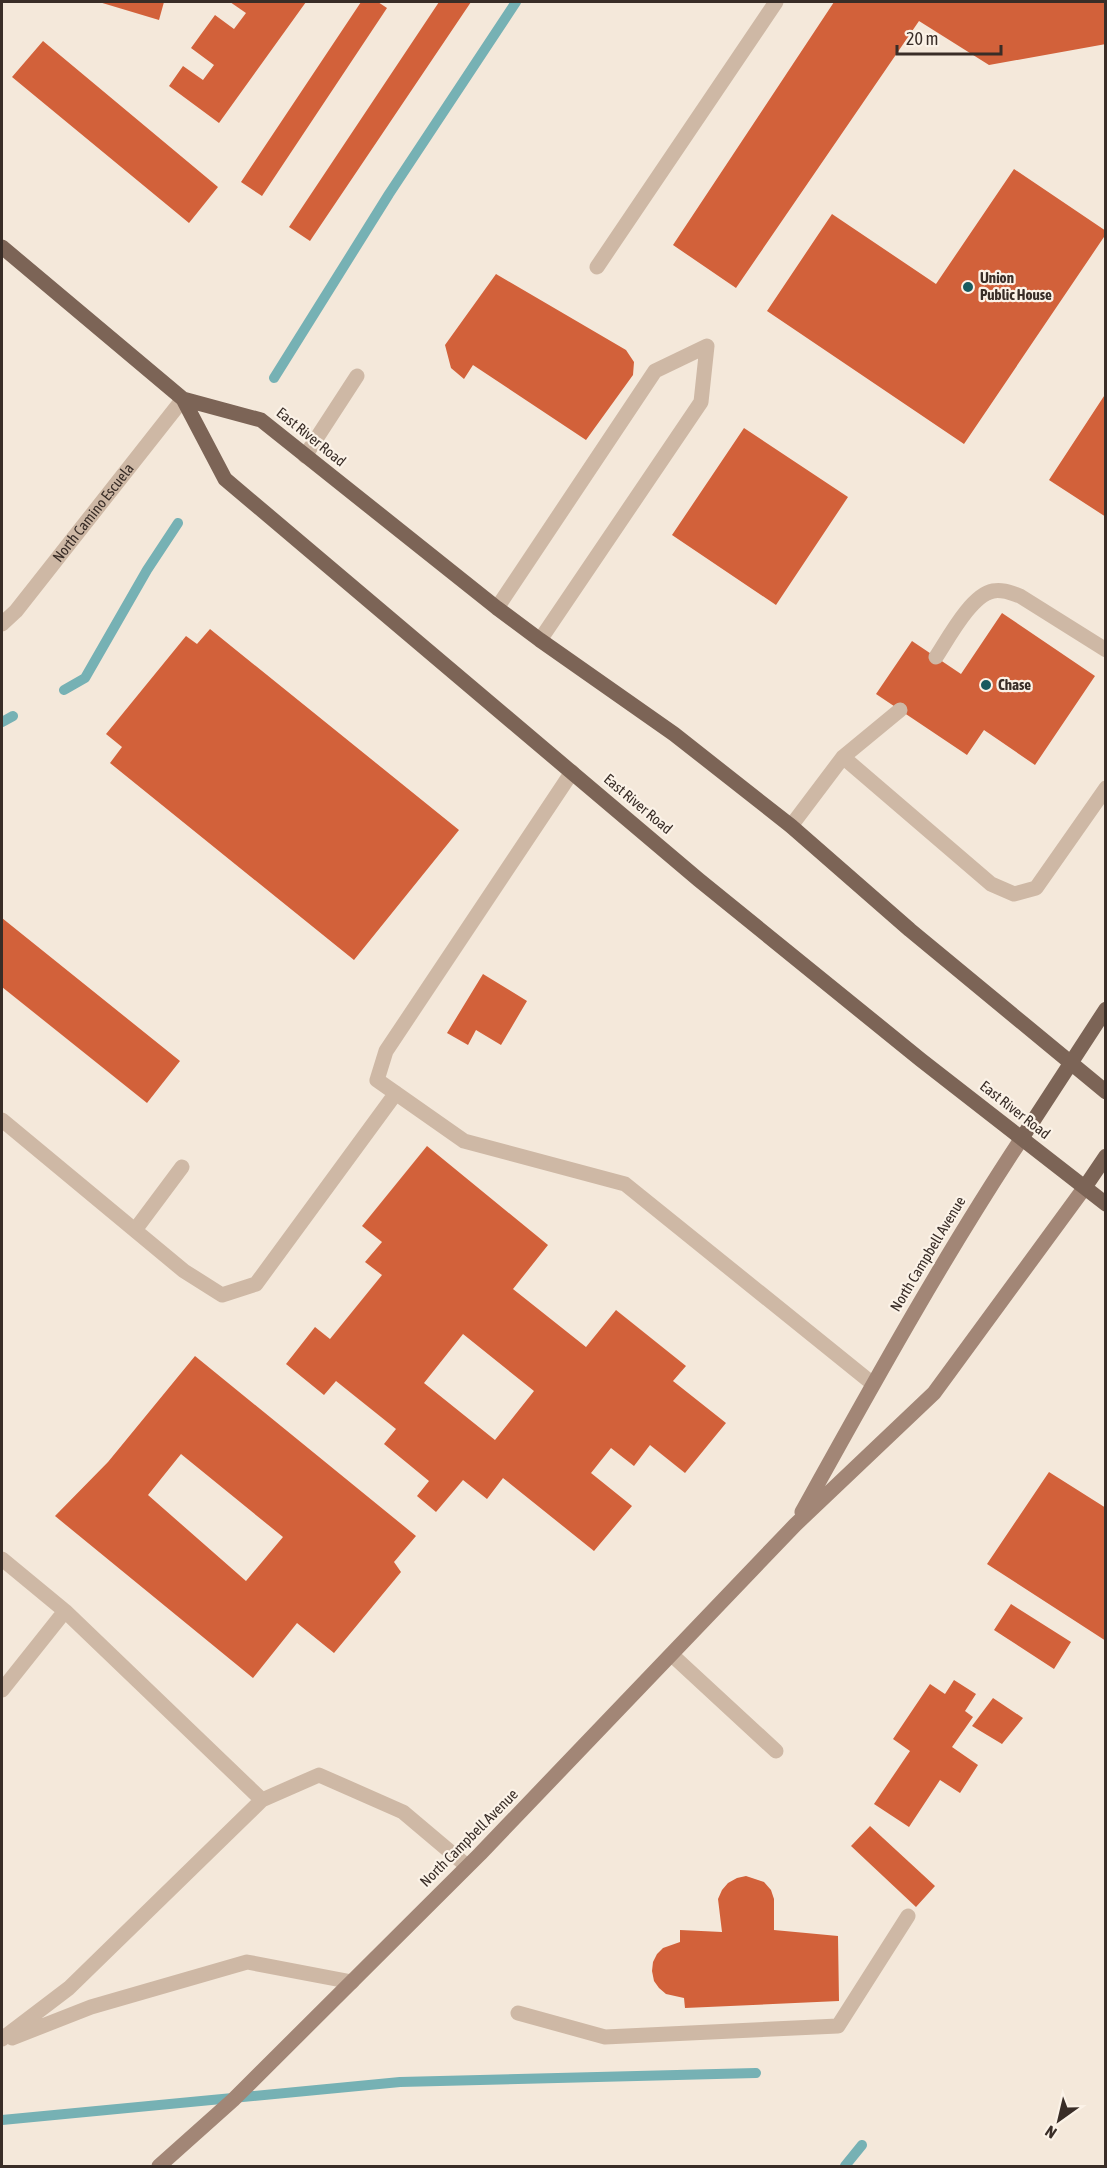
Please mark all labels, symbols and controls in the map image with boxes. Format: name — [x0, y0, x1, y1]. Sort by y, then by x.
scale bar — [897, 18, 1000, 56]
text: 20 m — [906, 28, 938, 49]
place label: Union Public House — [980, 269, 1052, 303]
marker: Union Public House — [961, 280, 975, 294]
street label: East River Road — [273, 404, 349, 470]
street label: North Camino Escuela — [49, 460, 137, 565]
place label: Chase — [998, 676, 1031, 693]
marker: Chase — [979, 678, 993, 692]
street label: East River Road — [601, 770, 676, 837]
street label: East River Road — [977, 1077, 1054, 1142]
street label: North Campbell Avenue — [887, 1193, 969, 1314]
street label: North Campbell Avenue — [416, 1785, 521, 1890]
north arrow — [1029, 2090, 1089, 2150]
text: N — [1042, 2122, 1060, 2143]

